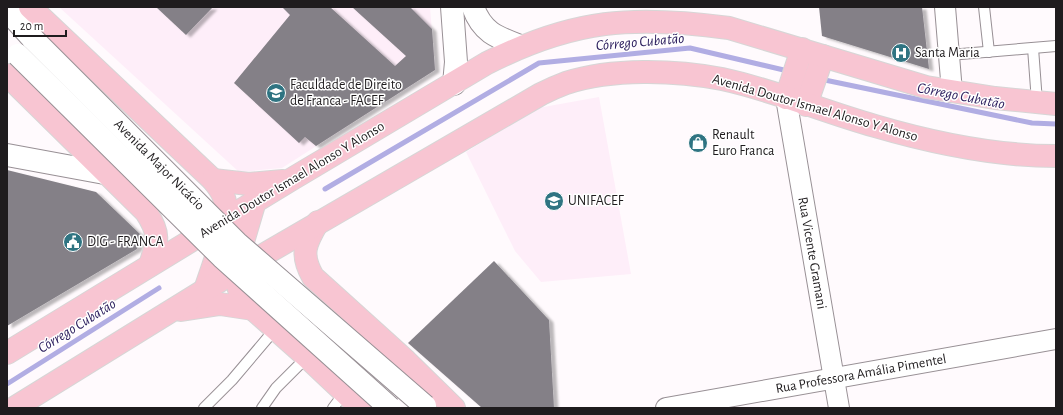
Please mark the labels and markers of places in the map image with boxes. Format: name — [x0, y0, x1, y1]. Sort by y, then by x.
hospital icon: Santa Maria — [890, 42, 912, 64]
place label: Santa Maria — [915, 46, 980, 60]
place label: Faculdade de Direito de Franca - FACEF — [290, 78, 402, 108]
school or university icon: Faculdade de Direito de Franca - FACEF — [265, 82, 287, 104]
place label: Renault Euro Franca — [712, 128, 775, 158]
shop icon: Renault Euro Franca — [687, 132, 709, 154]
school or university icon: UNIFACEF — [543, 190, 565, 212]
place label: UNIFACEF — [568, 194, 625, 208]
public building icon: DIG - FRANCA — [62, 231, 84, 253]
place label: DIG - FRANCA — [87, 235, 164, 249]

